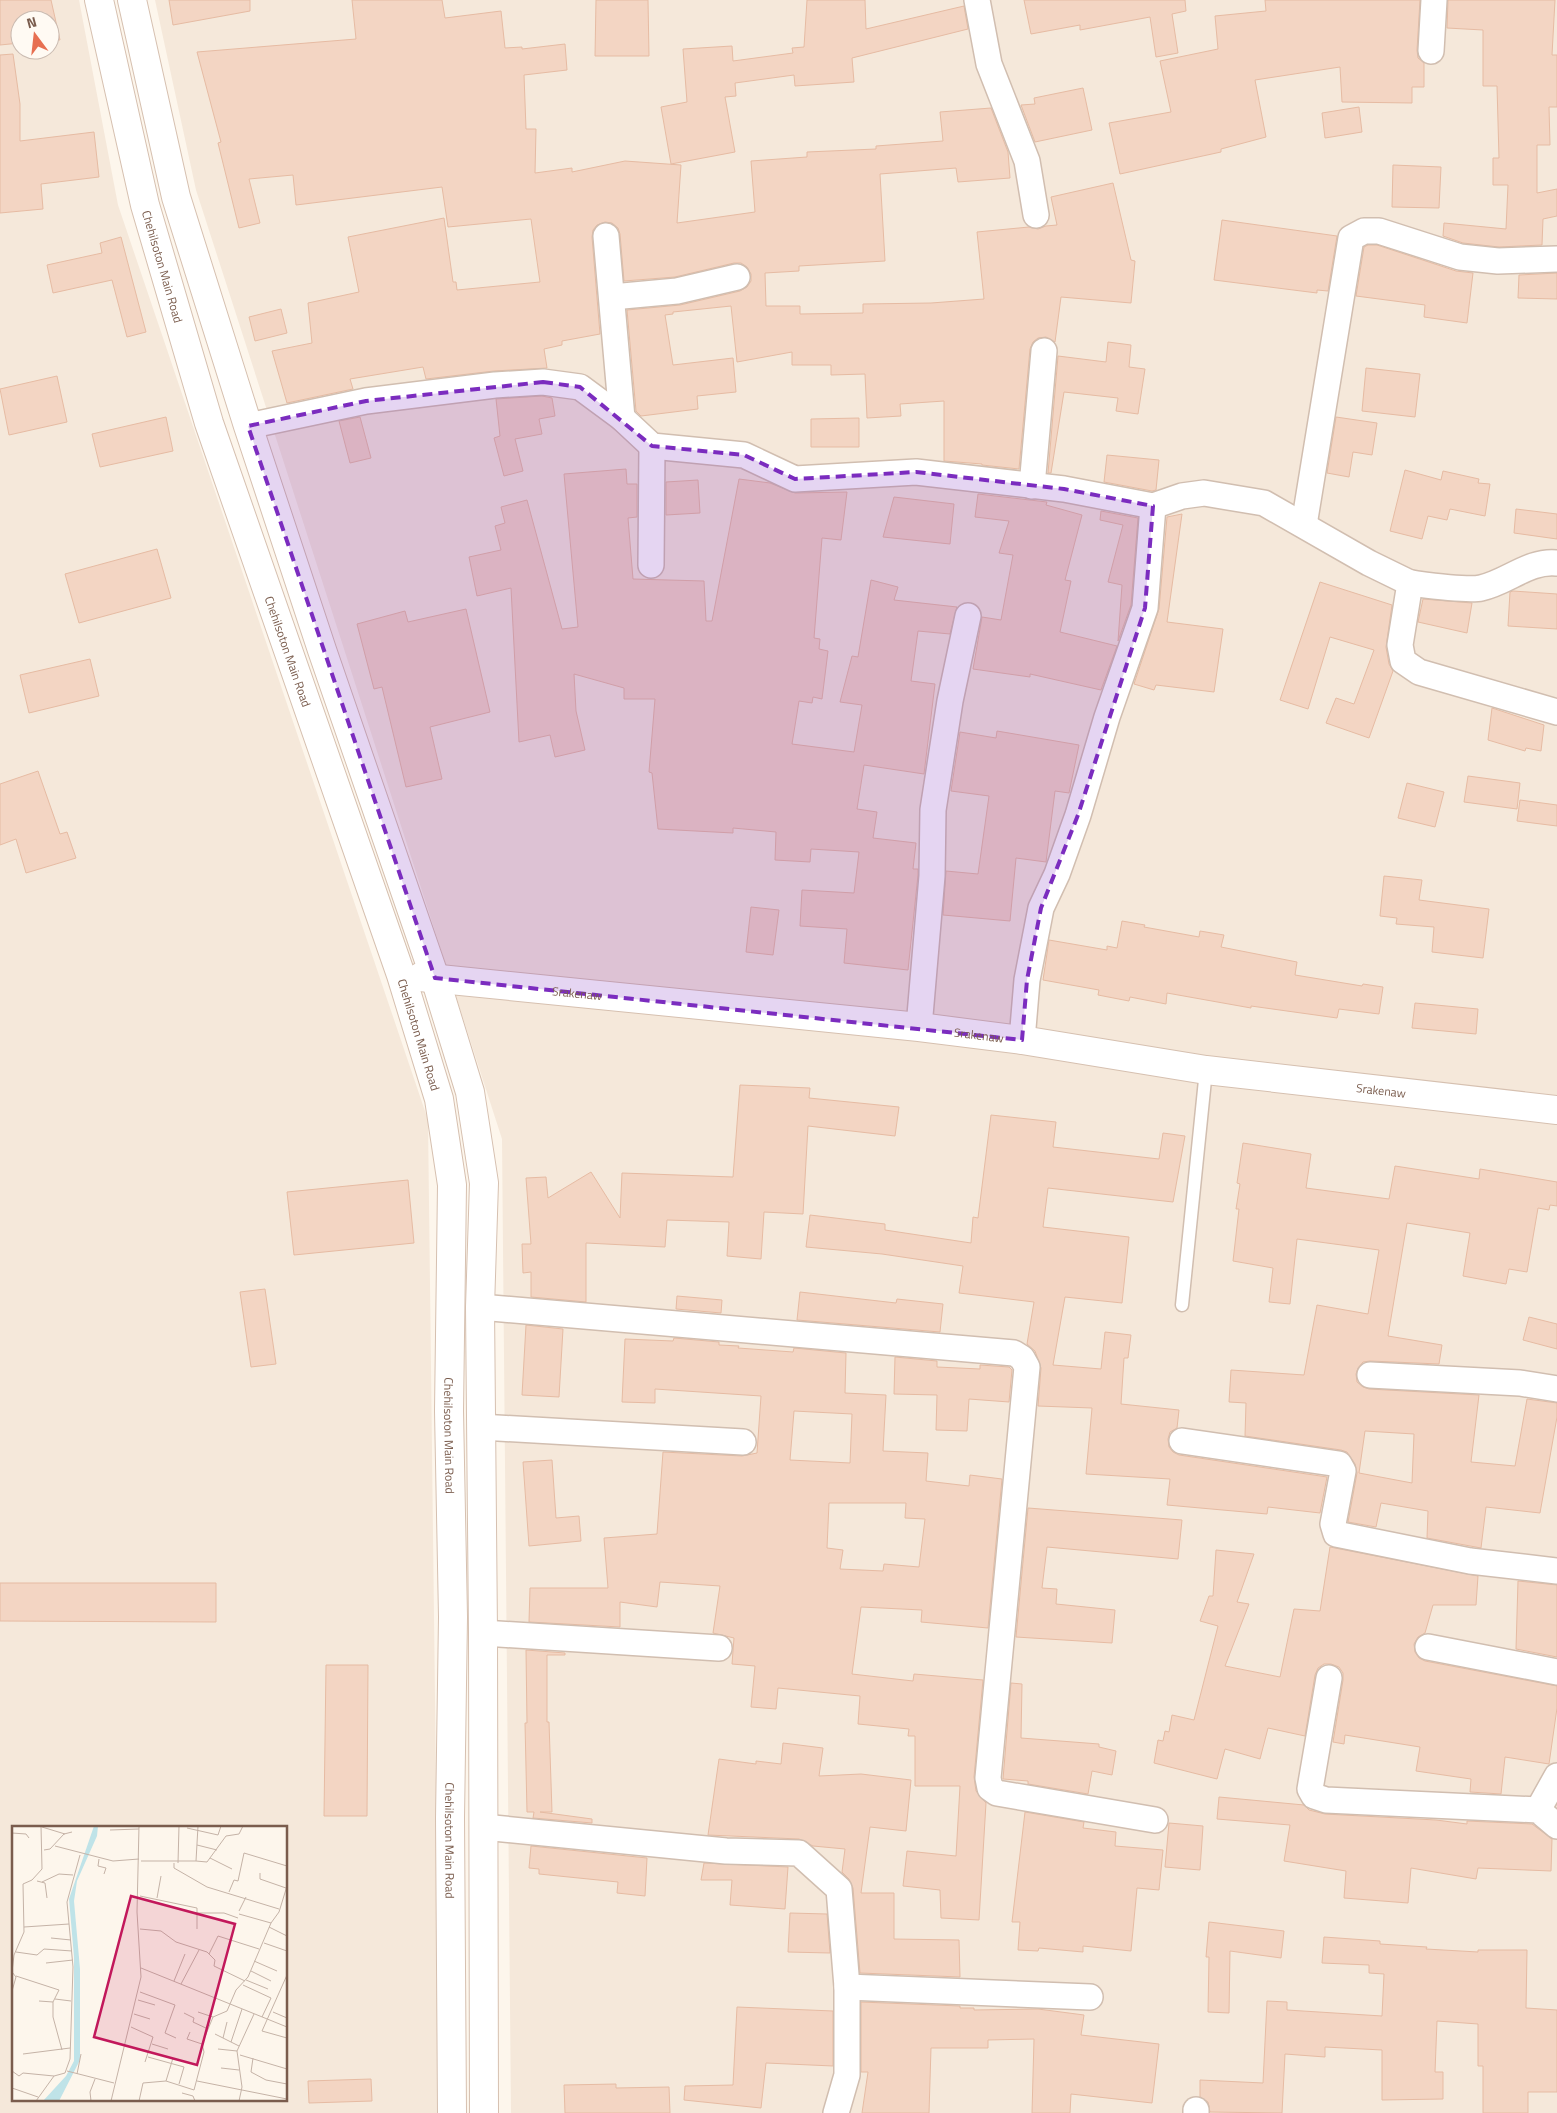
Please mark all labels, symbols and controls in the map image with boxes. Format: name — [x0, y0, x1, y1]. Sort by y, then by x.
north arrow — [10, 10, 60, 60]
text: N — [24, 11, 39, 33]
street label: Chehilsoton Main Road — [138, 208, 189, 325]
street label: Chehilsoton Main Road — [260, 593, 316, 709]
street label: Chehilsoton Main Road — [393, 976, 445, 1093]
street label: Srakenaw — [551, 981, 603, 1005]
street label: Srakenaw — [953, 1022, 1005, 1047]
street label: Srakenaw — [1355, 1078, 1407, 1102]
street label: Chehilsoton Main Road — [439, 1377, 460, 1494]
street label: Chehilsoton Main Road — [440, 1782, 460, 1899]
inset map — [12, 1826, 288, 2100]

